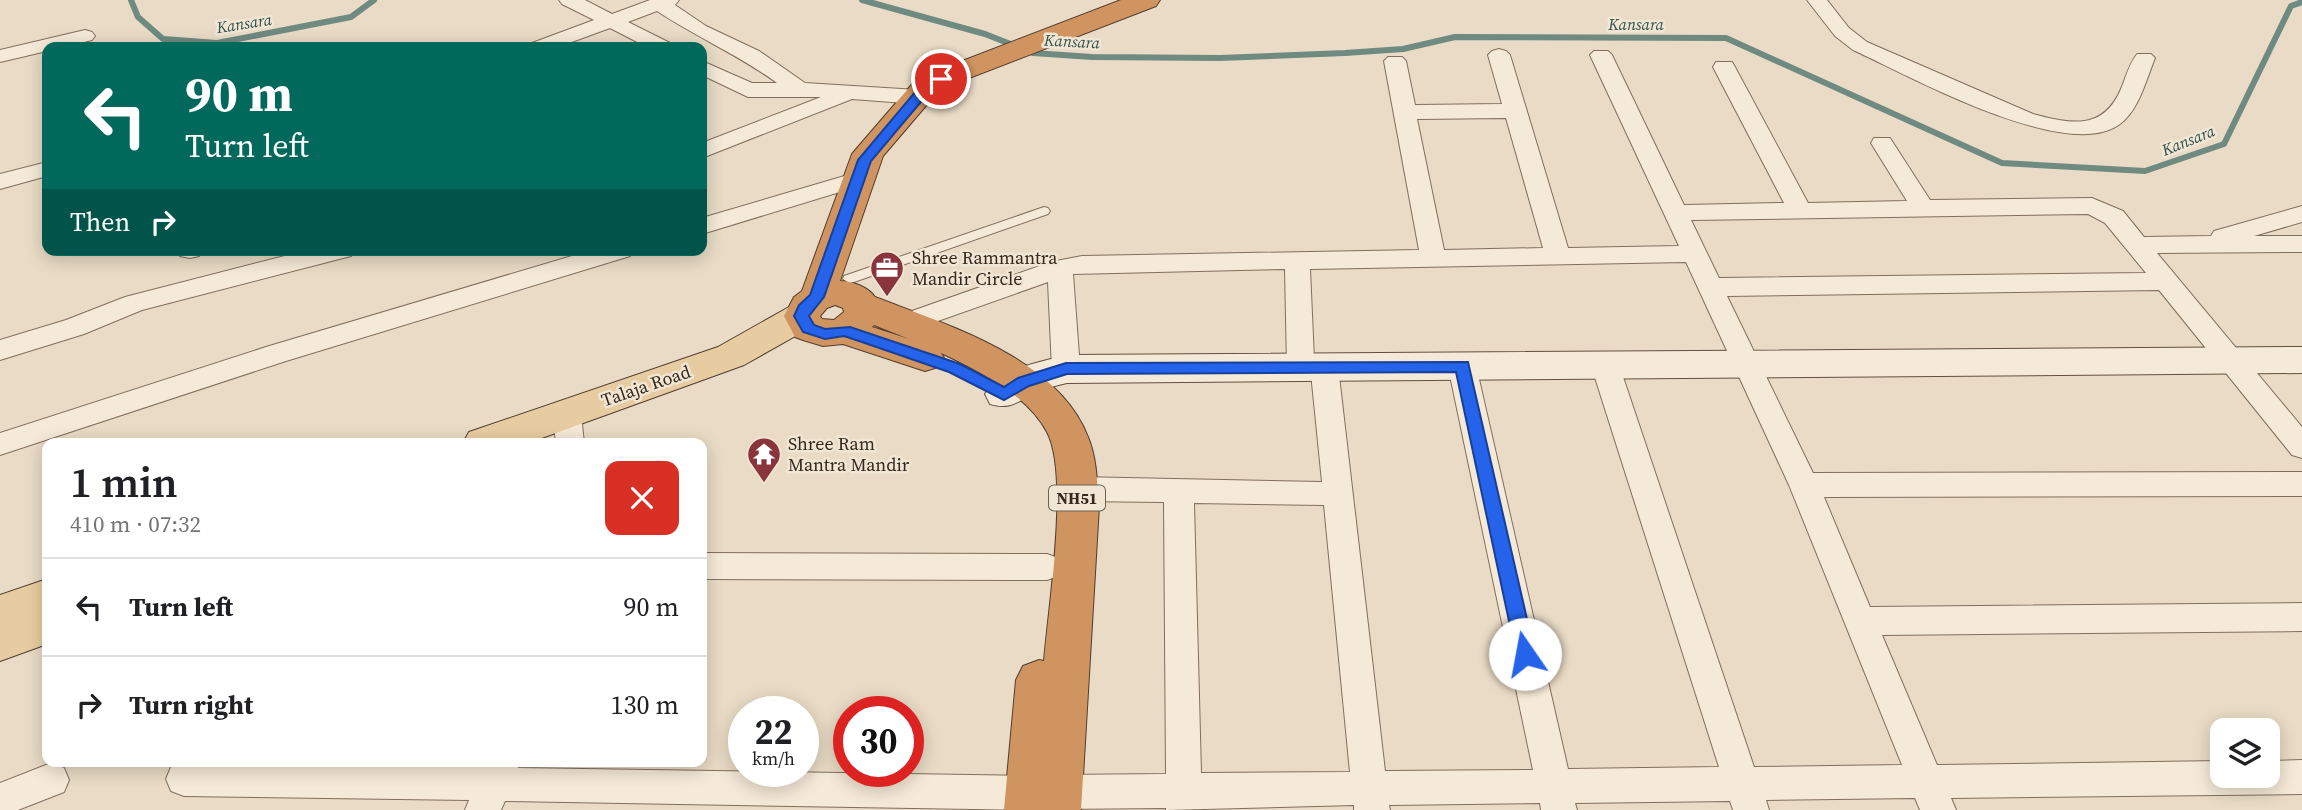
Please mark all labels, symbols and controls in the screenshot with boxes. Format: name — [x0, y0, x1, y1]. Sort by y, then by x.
water label: Kansara — [214, 8, 274, 38]
water label: Kansara — [1607, 13, 1665, 35]
water label: Kansara — [1043, 29, 1101, 53]
pin — [911, 49, 971, 109]
text: 90 m — [185, 60, 293, 127]
icon: arrive — [922, 60, 960, 98]
icon: left — [70, 70, 161, 161]
water label: Kansara — [2157, 119, 2219, 161]
text: Turn left — [185, 124, 309, 168]
icon: right — [144, 203, 182, 241]
text: Then — [70, 204, 130, 240]
place label: Shree Rammantra Mandir Circle — [912, 245, 1058, 291]
office icon: Shree Rammantra Mandir Circle — [868, 249, 906, 298]
street label: Talaja Road — [598, 359, 694, 412]
place label: Shree Ram Mantra Mandir — [788, 431, 910, 477]
temple icon: Shree Ram Mantra Mandir — [745, 435, 783, 484]
text: 1 min — [70, 453, 178, 511]
button: close — [605, 461, 679, 535]
road number: NH51 — [1049, 485, 1105, 510]
text: 410 m · 07:32 — [70, 508, 201, 540]
icon: left — [70, 588, 108, 626]
text: Turn left — [129, 589, 233, 625]
text: 90 m — [624, 589, 679, 625]
position arrow — [1488, 617, 1562, 691]
icon: right — [70, 686, 108, 724]
text: Turn right — [129, 687, 253, 723]
text: 130 m — [611, 687, 679, 723]
speed limit sign: 30 — [833, 696, 924, 787]
text: 22 — [755, 708, 792, 756]
map controls — [2210, 718, 2280, 788]
button: layers — [2210, 718, 2280, 788]
text: km/h — [752, 746, 795, 771]

